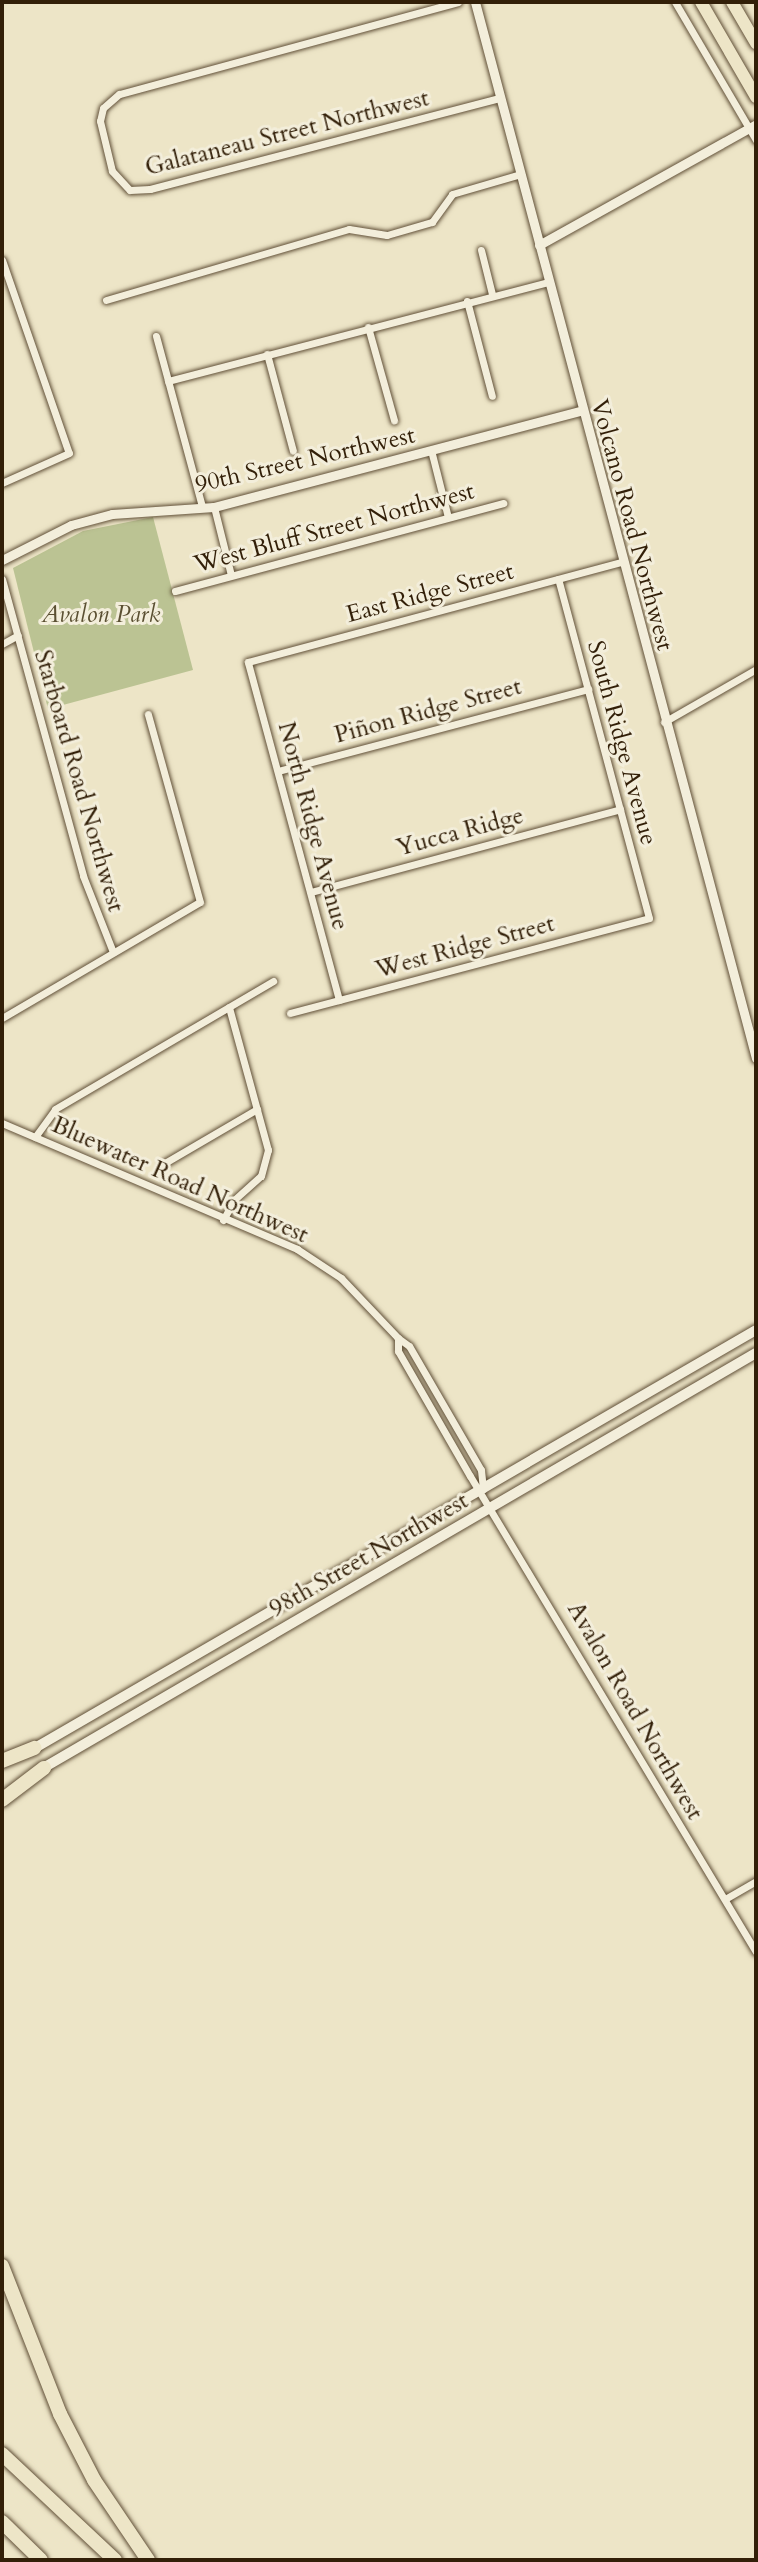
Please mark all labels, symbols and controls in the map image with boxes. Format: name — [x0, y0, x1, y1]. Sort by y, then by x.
street label: Galataneau Street Northwest — [142, 84, 432, 182]
street label: Volcano Road Northwest — [585, 396, 679, 654]
street label: 90th Street Northwest — [192, 421, 418, 499]
street label: West Bluff Street Northwest — [191, 477, 477, 579]
street label: East Ridge Street — [343, 557, 517, 629]
park label: Avalon Park — [42, 601, 160, 629]
street label: South Ridge Avenue — [581, 638, 663, 848]
street label: Starboard Road Northwest — [28, 647, 130, 915]
street label: Piñon Ridge Street — [331, 672, 525, 750]
street label: North Ridge Avenue — [271, 719, 355, 933]
street label: Yucca Ridge — [393, 801, 527, 863]
street label: West Ridge Street — [372, 909, 558, 985]
street label: Bluewater Road Northwest — [47, 1110, 313, 1250]
street label: 98th Street Northwest — [265, 1486, 473, 1624]
street label: Avalon Road Northwest — [561, 1597, 709, 1825]

